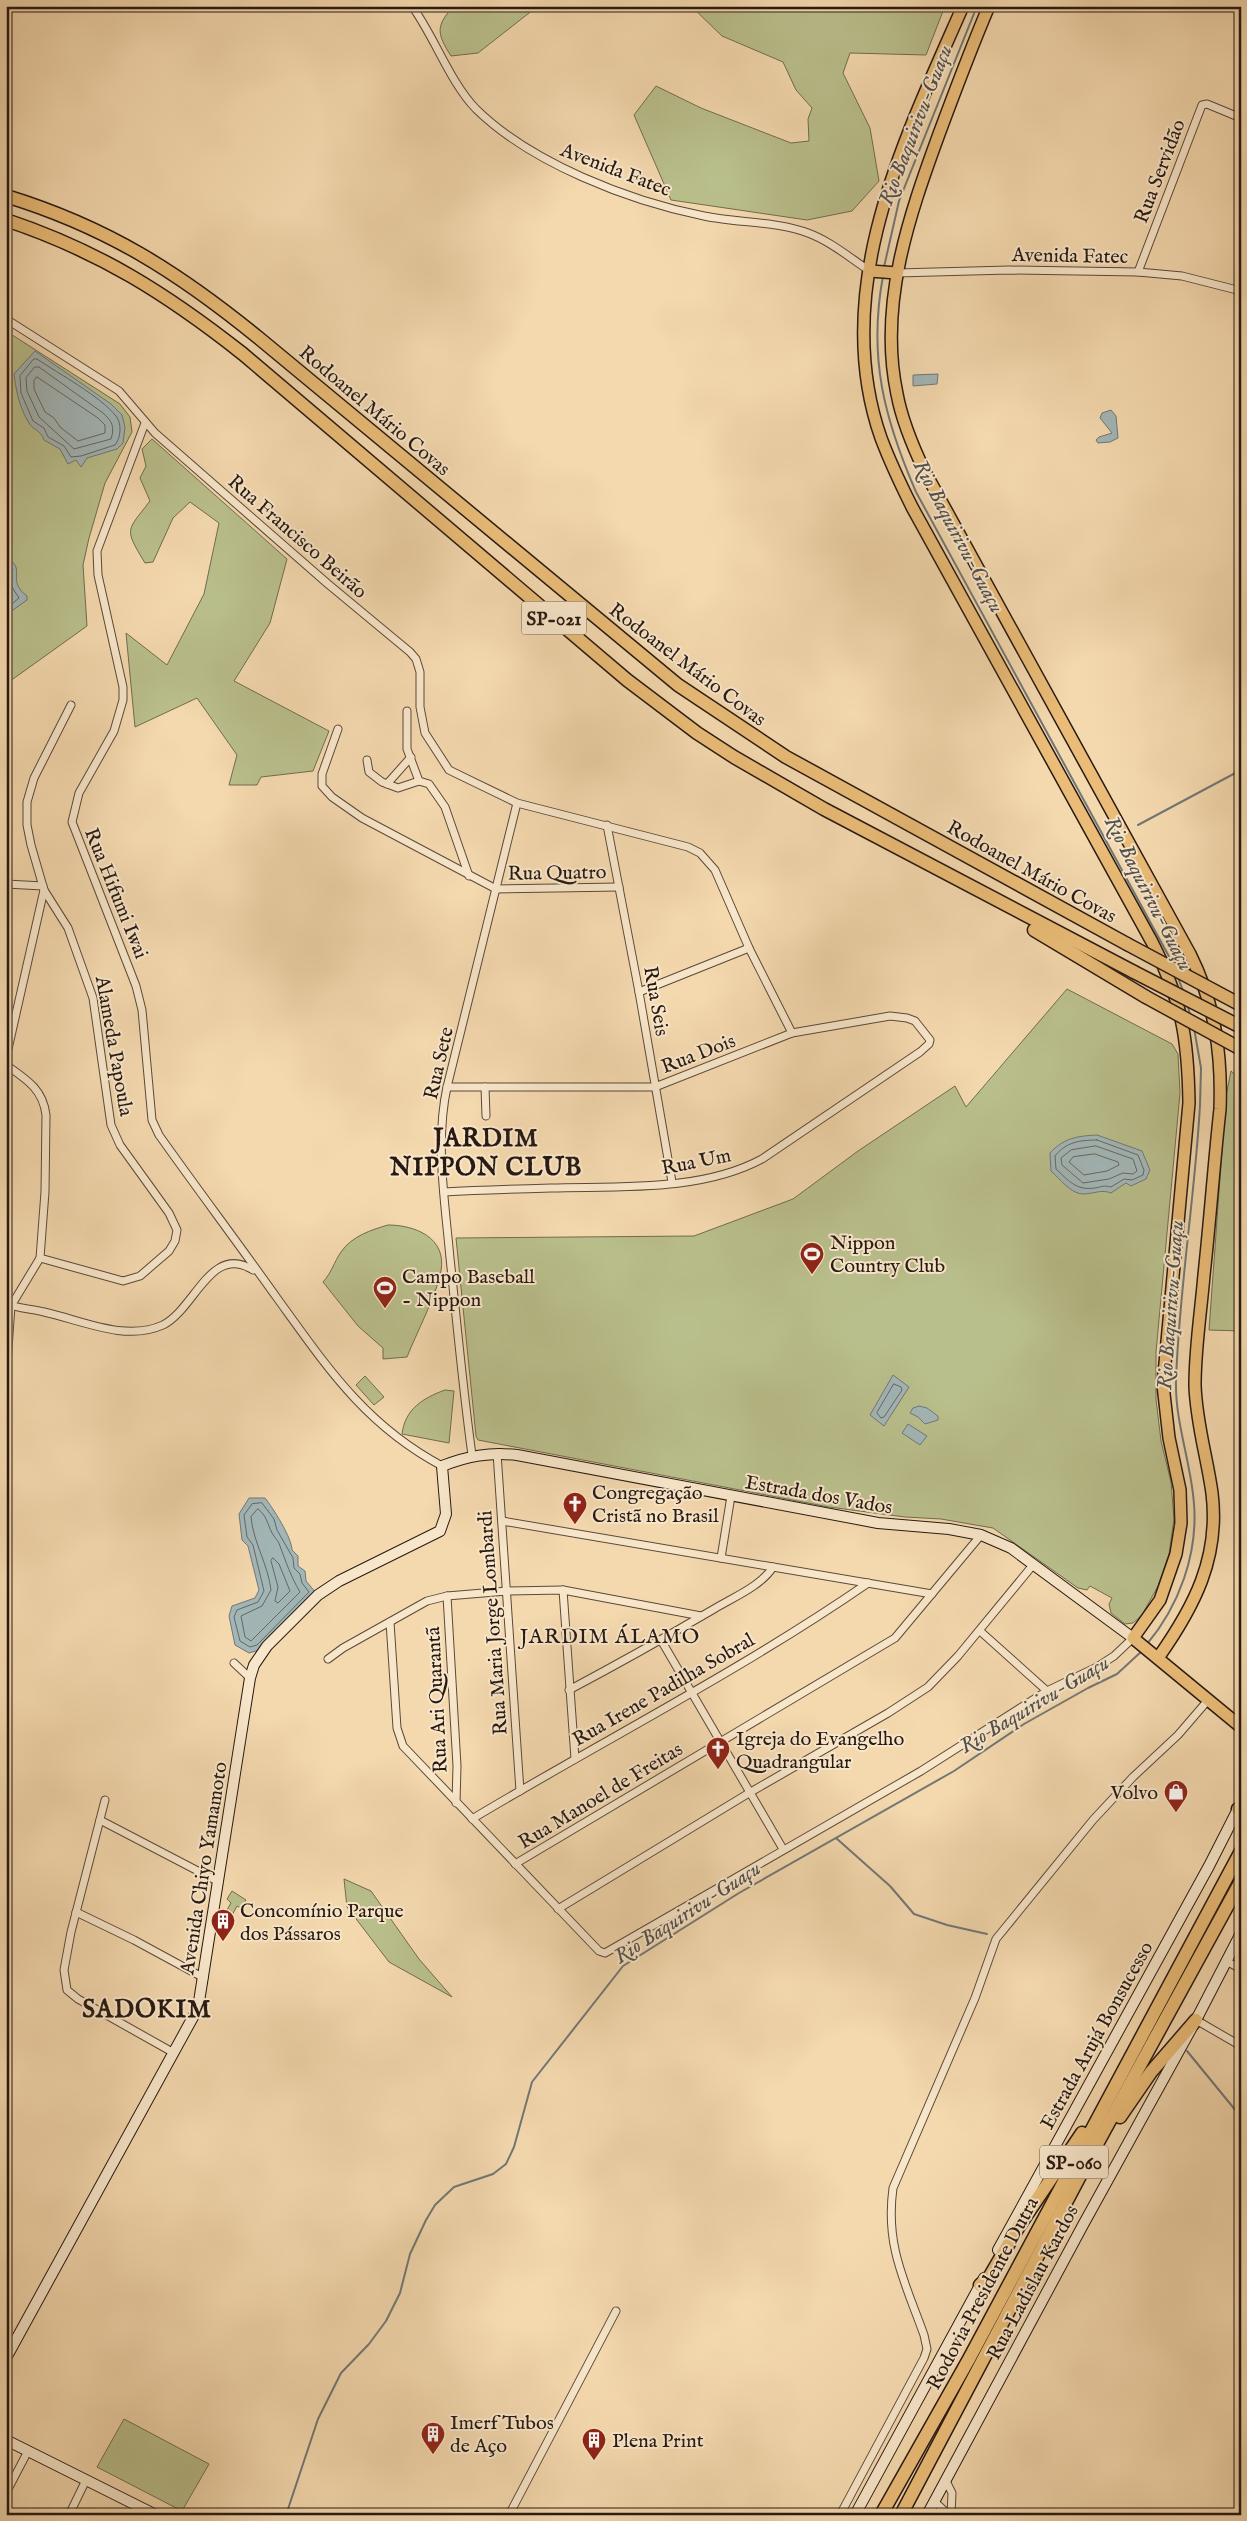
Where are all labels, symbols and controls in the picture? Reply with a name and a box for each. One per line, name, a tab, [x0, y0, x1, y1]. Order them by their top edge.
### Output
water label: Rio Baquirivu-Guaçu	[873, 41, 959, 210]
street label: Rua Servidão	[1129, 116, 1192, 227]
street label: Avenida Fatec	[556, 138, 674, 203]
street label: Avenida Fatec	[1011, 243, 1128, 270]
street label: Rodoanel Mário Covas	[293, 340, 455, 482]
water label: Rio Baquirivu-Guaçu	[906, 455, 1009, 618]
street label: Rua Francisco Beirão	[222, 470, 372, 605]
street label: Rodoanel Mário Covas	[604, 598, 771, 732]
road number: SP-021	[522, 602, 586, 634]
water label: Rio Baquirivu-Guaçu	[1097, 812, 1198, 976]
street label: Rodoanel Mário Covas	[942, 815, 1121, 929]
street label: Rua Hifumi Iwai	[78, 824, 153, 963]
street label: Rua Quatro	[507, 860, 607, 887]
street label: Rua Seis	[637, 964, 674, 1038]
street label: Alameda Papoula	[89, 973, 138, 1119]
street label: Rua Sete	[419, 1024, 460, 1102]
street label: Rua Dois	[658, 1029, 739, 1080]
district label: JARDIM NIPPON CLUB	[389, 1123, 582, 1184]
street label: Rua Um	[659, 1143, 733, 1181]
water label: Rio Baquirivu-Guaçu	[1152, 1219, 1191, 1391]
place label: Nippon Country Club	[830, 1231, 945, 1279]
sports icon: Nippon Country Club	[799, 1241, 825, 1275]
place label: Campo Baseball - Nippon	[402, 1265, 535, 1313]
sports icon: Campo Baseball - Nippon	[372, 1275, 398, 1309]
street label: Estrada dos Vados	[743, 1470, 894, 1521]
place label: Congregação Cristã no Brasil	[592, 1481, 719, 1529]
church icon: Congregação Cristã no Brasil	[562, 1491, 588, 1525]
street label: Rua Maria Jorge Lombardi	[473, 1510, 514, 1736]
district label: JARDIM ÁLAMO	[518, 1623, 700, 1651]
street label: Rua Ari Quarantã	[421, 1626, 454, 1774]
street label: Rua Irene Padilha Sobral	[568, 1628, 760, 1753]
water label: Rio Baquirivu-Guaçu	[955, 1650, 1115, 1761]
place label: Igreja do Evangelho Quadrangular	[736, 1727, 904, 1775]
church icon: Igreja do Evangelho Quadrangular	[705, 1736, 731, 1770]
street label: Rua Manoel de Freitas	[514, 1737, 688, 1855]
street label: Avenida Chiyo Yamamoto	[175, 1760, 234, 1977]
shop icon: Volvo	[1163, 1779, 1189, 1813]
place label: Volvo	[1110, 1781, 1158, 1806]
water label: Rio Baquirivu-Guaçu	[609, 1856, 766, 1971]
place label: Concomínio Parque dos Pássaros	[240, 1899, 404, 1947]
building icon: Concomínio Parque dos Pássaros	[210, 1908, 236, 1942]
street label: Estrada Arujá Bonsucesso	[1035, 1937, 1159, 2134]
district label: SADOKIM	[82, 1994, 212, 2026]
road number: SP-060	[1040, 2146, 1108, 2178]
street label: Rodovia Presidente Dutra	[922, 2193, 1045, 2394]
street label: Rua Ladislau Kardos	[982, 2201, 1085, 2365]
place label: Imerf Tubos de Aço	[450, 2411, 554, 2459]
building icon: Imerf Tubos de Aço	[420, 2421, 446, 2455]
building icon: Plena Print	[581, 2427, 607, 2461]
place label: Plena Print	[612, 2429, 704, 2454]

